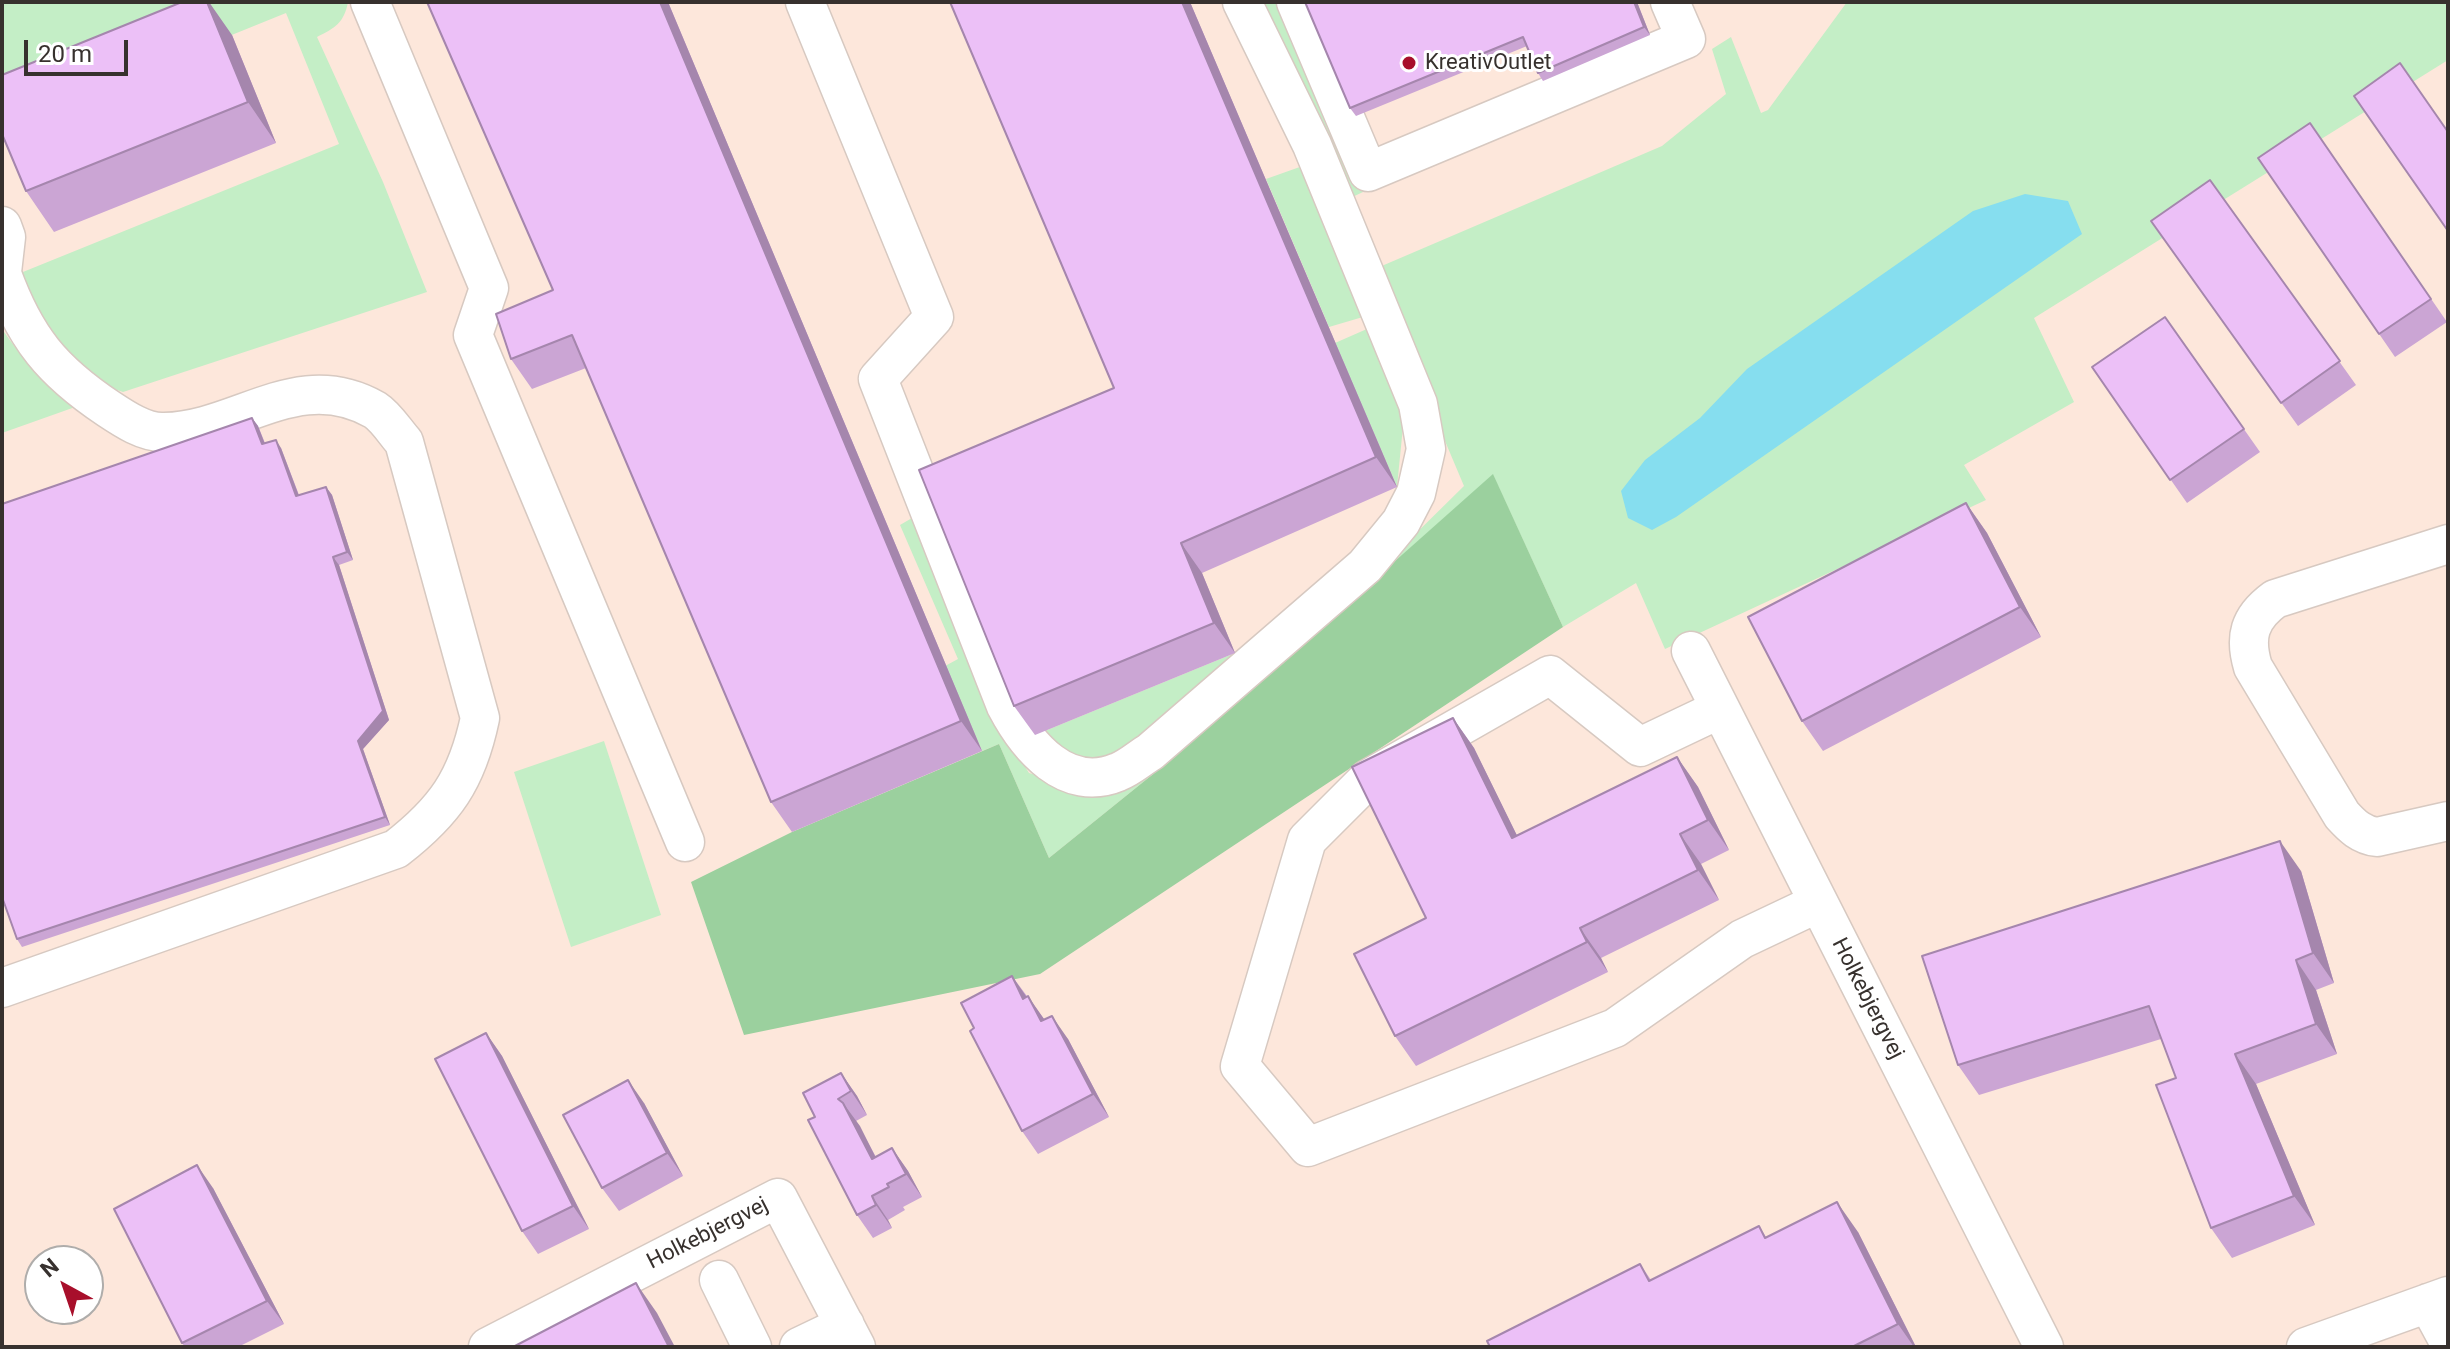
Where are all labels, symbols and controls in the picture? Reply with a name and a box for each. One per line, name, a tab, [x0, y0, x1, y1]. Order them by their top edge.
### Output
scale bar	[28, 24, 132, 74]
text: 20 m	[38, 40, 92, 68]
place label: KreativOutlet	[1425, 50, 1552, 76]
marker: KreativOutlet	[1400, 54, 1418, 72]
street label: Holkebjergvej	[1825, 934, 1909, 1064]
street label: Holkebjergvej	[643, 1192, 773, 1276]
north arrow	[24, 1245, 104, 1325]
text: N	[36, 1253, 64, 1282]

